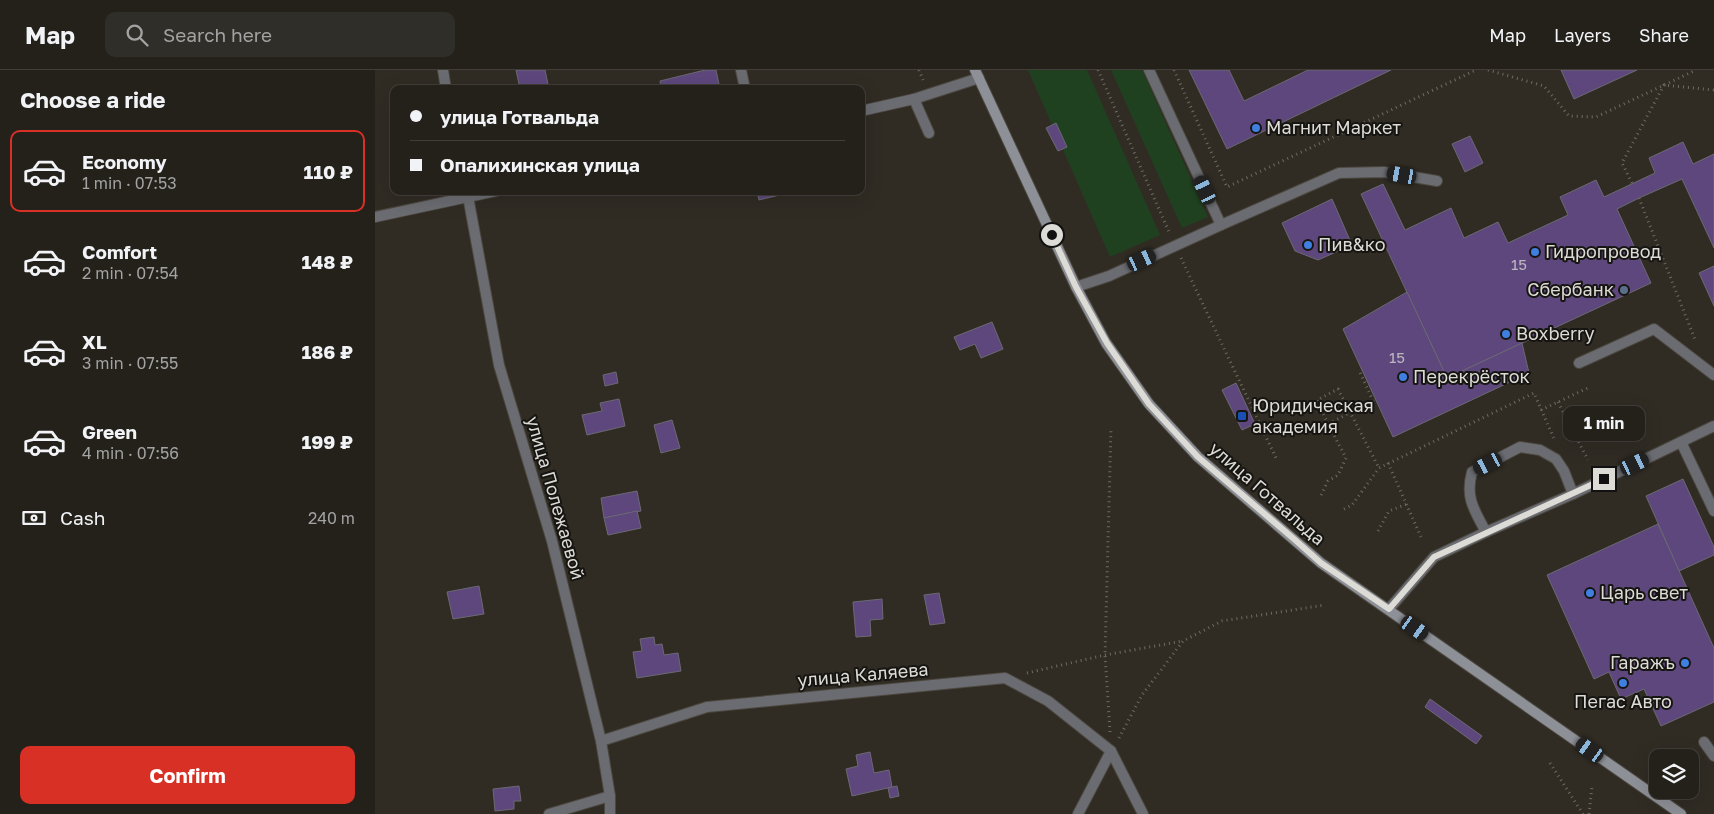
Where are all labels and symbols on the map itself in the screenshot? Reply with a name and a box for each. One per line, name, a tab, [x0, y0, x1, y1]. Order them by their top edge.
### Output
place label: Магнит Маркет	[1266, 116, 1401, 138]
marker: Магнит Маркет	[1250, 122, 1262, 134]
car	[1385, 165, 1418, 185]
car	[1191, 173, 1218, 207]
route start	[1041, 224, 1063, 246]
place label: Пив&ко	[1318, 233, 1386, 255]
marker: Пив&ко	[1302, 239, 1314, 251]
place label: Гидропровод	[1545, 240, 1661, 262]
marker: Гидропровод	[1529, 246, 1541, 258]
car	[1125, 247, 1158, 273]
house number: 15	[1511, 255, 1527, 273]
place label: Сбербанк	[1527, 278, 1614, 300]
marker: Сбербанк	[1618, 284, 1630, 296]
place label: Boxberry	[1516, 322, 1595, 344]
marker: Boxberry	[1500, 328, 1512, 340]
house number: 15	[1389, 348, 1405, 366]
place label: Перекрёсток	[1413, 365, 1530, 387]
marker: Перекрёсток	[1397, 371, 1409, 383]
place label: Юридическая академия	[1252, 394, 1374, 437]
callout: 1 min	[1563, 406, 1645, 442]
marker: Юридическая академия	[1236, 410, 1248, 422]
street label: улица Полежаевой	[522, 414, 590, 582]
street label: улица Готвальда	[1205, 437, 1330, 550]
car	[1471, 451, 1504, 477]
car	[1618, 451, 1651, 477]
route end	[1593, 468, 1615, 490]
place label: Царь свет	[1600, 581, 1688, 603]
marker: Царь свет	[1584, 587, 1596, 599]
car	[1398, 613, 1431, 643]
place label: Гаражъ	[1610, 651, 1675, 673]
street label: улица Каляева	[797, 657, 929, 691]
marker: Гаражъ	[1679, 657, 1691, 669]
marker: Пегас Авто	[1617, 677, 1629, 689]
place label: Пегас Авто	[1574, 690, 1672, 712]
car	[1573, 735, 1606, 765]

